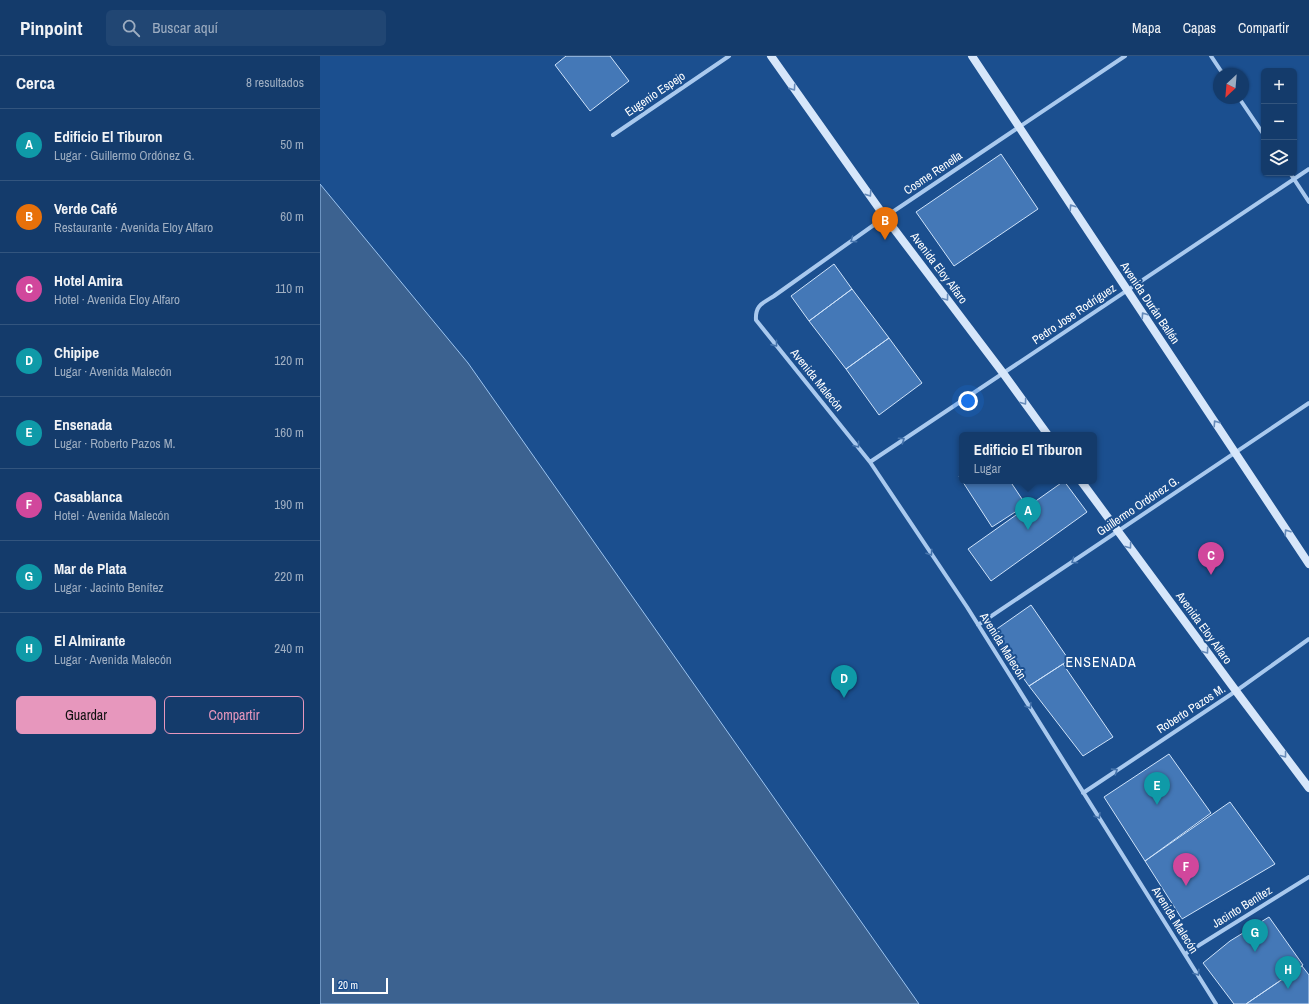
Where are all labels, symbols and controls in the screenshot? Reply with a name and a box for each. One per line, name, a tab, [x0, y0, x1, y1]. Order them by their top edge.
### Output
search box	[106, 10, 386, 46]
text: Pinpoint	[20, 15, 82, 41]
icon: search	[120, 17, 142, 39]
text: Buscar aquí	[152, 17, 218, 38]
text: Mapa	[1132, 19, 1161, 37]
text: Capas	[1183, 19, 1216, 37]
text: Compartir	[1238, 19, 1289, 37]
street label: Eugenio Espejo	[622, 68, 688, 120]
north arrow	[1213, 68, 1249, 104]
map controls	[1261, 68, 1297, 176]
button: +	[1261, 68, 1297, 104]
text: Cerca	[16, 71, 55, 94]
text: 8 resultados	[246, 74, 304, 91]
one-way arrow	[788, 84, 796, 91]
button: −	[1261, 104, 1297, 140]
text: Edificio El Tiburon	[54, 126, 162, 147]
text: A	[25, 136, 33, 153]
text: 50 m	[280, 136, 304, 153]
button: layers	[1261, 140, 1297, 176]
text: Lugar · Guillermo Ordónez G.	[54, 147, 194, 164]
street label: Cosme Renella	[901, 147, 966, 198]
one-way arrow	[864, 190, 871, 197]
text: Verde Café	[54, 198, 117, 219]
one-way arrow	[1069, 204, 1077, 211]
pin: B	[872, 207, 898, 240]
text: B	[25, 208, 33, 225]
text: 60 m	[280, 208, 304, 225]
text: Restaurante · Avenida Eloy Alfaro	[54, 219, 213, 236]
street label: Avenida Eloy Alfaro	[906, 228, 971, 307]
one-way arrow	[851, 235, 858, 242]
street label: Avenida Durán Ballén	[1116, 258, 1183, 347]
text: Hotel Amira	[54, 270, 123, 291]
text: C	[25, 280, 33, 297]
text: 110 m	[275, 280, 304, 297]
street label: Pedro Jose Rodríguez	[1029, 280, 1119, 348]
text: Hotel · Avenida Eloy Alfaro	[54, 291, 180, 308]
one-way arrow	[942, 294, 949, 301]
one-way arrow	[1141, 312, 1149, 319]
one-way arrow	[771, 339, 778, 346]
text: Chipipe	[54, 342, 99, 363]
street label: Avenida Malecón	[786, 345, 847, 415]
text: D	[25, 352, 33, 369]
text: 120 m	[274, 352, 304, 369]
text: Lugar · Avenida Malecón	[54, 363, 172, 380]
your location	[958, 391, 978, 411]
one-way arrow	[1019, 398, 1027, 405]
text: Ensenada	[54, 414, 112, 435]
one-way arrow	[1213, 421, 1220, 428]
text: E	[25, 424, 33, 441]
text: 160 m	[274, 424, 304, 441]
popup	[959, 432, 1097, 484]
text: Lugar · Roberto Pazos M.	[54, 435, 175, 452]
one-way arrow	[898, 438, 905, 445]
text: Edificio El Tiburon	[974, 439, 1082, 460]
one-way arrow	[852, 441, 859, 448]
text: Lugar	[974, 460, 1001, 477]
street label: Guillermo Ordónez G.	[1094, 472, 1182, 540]
text: Casablanca	[54, 486, 122, 507]
text: F	[26, 496, 32, 513]
text: 190 m	[274, 496, 304, 513]
pin: A	[1015, 497, 1041, 530]
text: Hotel · Avenida Malecón	[54, 507, 169, 524]
one-way arrow	[1285, 529, 1292, 536]
one-way arrow	[1124, 542, 1131, 549]
pin: C	[1198, 542, 1224, 575]
one-way arrow	[925, 548, 932, 555]
one-way arrow	[1071, 556, 1078, 564]
text: Mar de Plata	[54, 558, 126, 579]
text: G	[25, 568, 33, 585]
text: 220 m	[274, 568, 304, 585]
text: Lugar · Jacinto Benítez	[54, 579, 164, 596]
street label: Avenida Eloy Alfaro	[1172, 588, 1236, 667]
street label: Avenida Malecón	[976, 609, 1030, 682]
text: El Almirante	[54, 630, 125, 651]
text: H	[25, 640, 33, 657]
text: 240 m	[274, 640, 304, 657]
one-way arrow	[1201, 647, 1208, 654]
text: Lugar · Avenida Malecón	[54, 651, 172, 668]
district label: ENSENADA	[1065, 653, 1137, 671]
pin: D	[831, 665, 857, 698]
street label: Roberto Pazos M.	[1154, 681, 1228, 737]
button: Guardar	[16, 696, 156, 734]
button: Compartir	[164, 696, 304, 734]
one-way arrow	[1024, 702, 1031, 709]
one-way arrow	[1279, 751, 1286, 758]
one-way arrow	[1111, 769, 1118, 776]
pin: E	[1144, 772, 1170, 805]
one-way arrow	[1093, 812, 1101, 819]
pin: F	[1173, 853, 1199, 886]
street label: Jacinto Benítez	[1209, 882, 1275, 932]
street label: Avenida Malecón	[1148, 883, 1202, 956]
pin: G	[1242, 919, 1268, 952]
pin: H	[1275, 956, 1301, 989]
one-way arrow	[1192, 969, 1200, 976]
scale bar	[332, 976, 388, 995]
text: 20 m	[338, 978, 358, 992]

